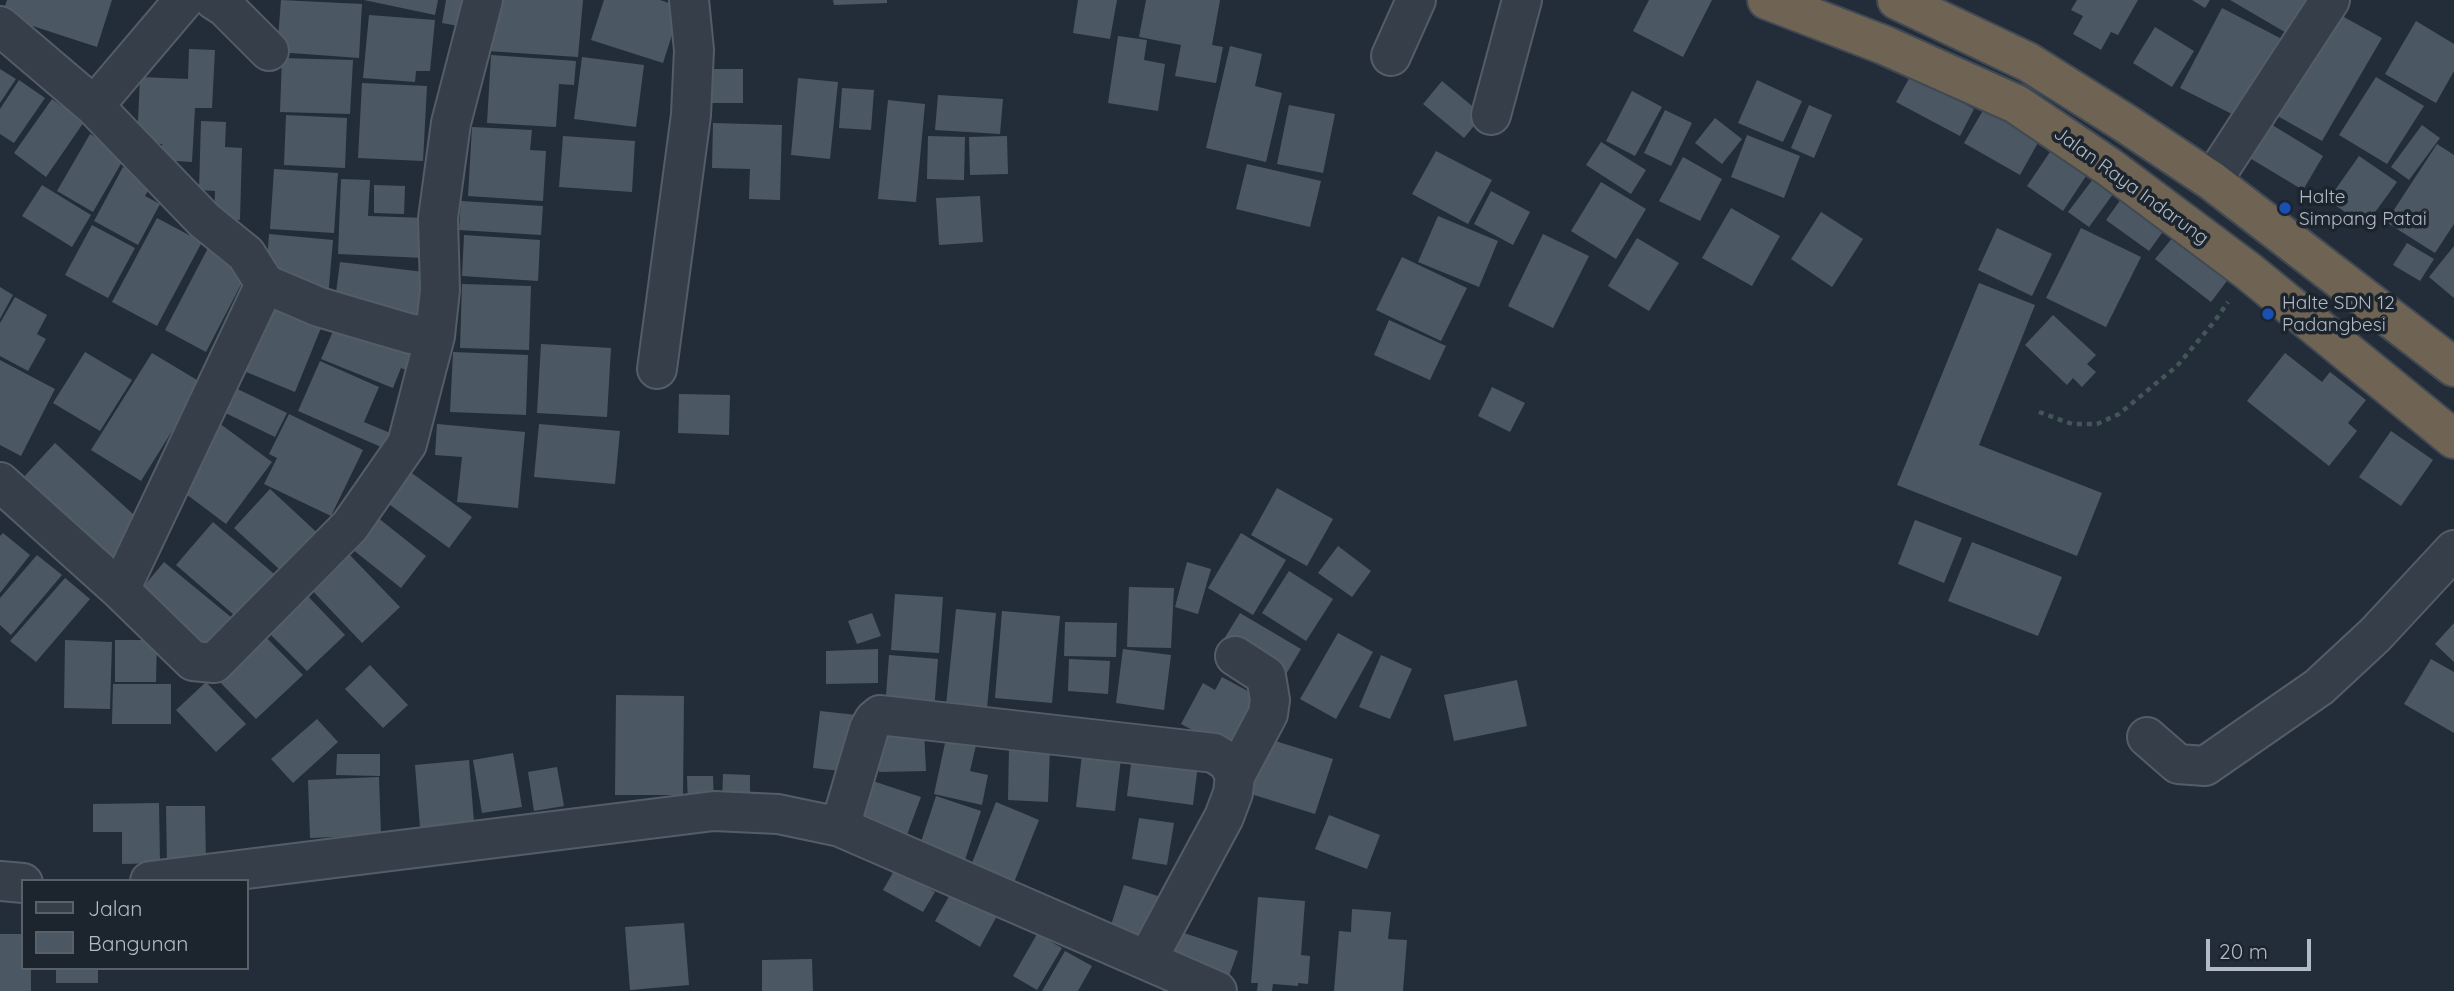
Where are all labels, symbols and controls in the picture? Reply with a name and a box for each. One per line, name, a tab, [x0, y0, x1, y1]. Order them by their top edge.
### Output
street label: Jalan Raya Indarung	[2049, 122, 2213, 250]
place label: Halte Simpang Patai	[2299, 186, 2427, 230]
marker: Halte Simpang Patai	[2277, 200, 2293, 216]
place label: Halte SDN 12 Padangbesi	[2282, 292, 2395, 336]
marker: Halte SDN 12 Padangbesi	[2260, 306, 2276, 322]
legend	[21, 879, 248, 970]
text: Jalan	[88, 895, 142, 921]
scale bar	[2209, 925, 2314, 969]
text: Bangunan	[88, 930, 188, 956]
text: 20 m	[2219, 938, 2268, 964]

